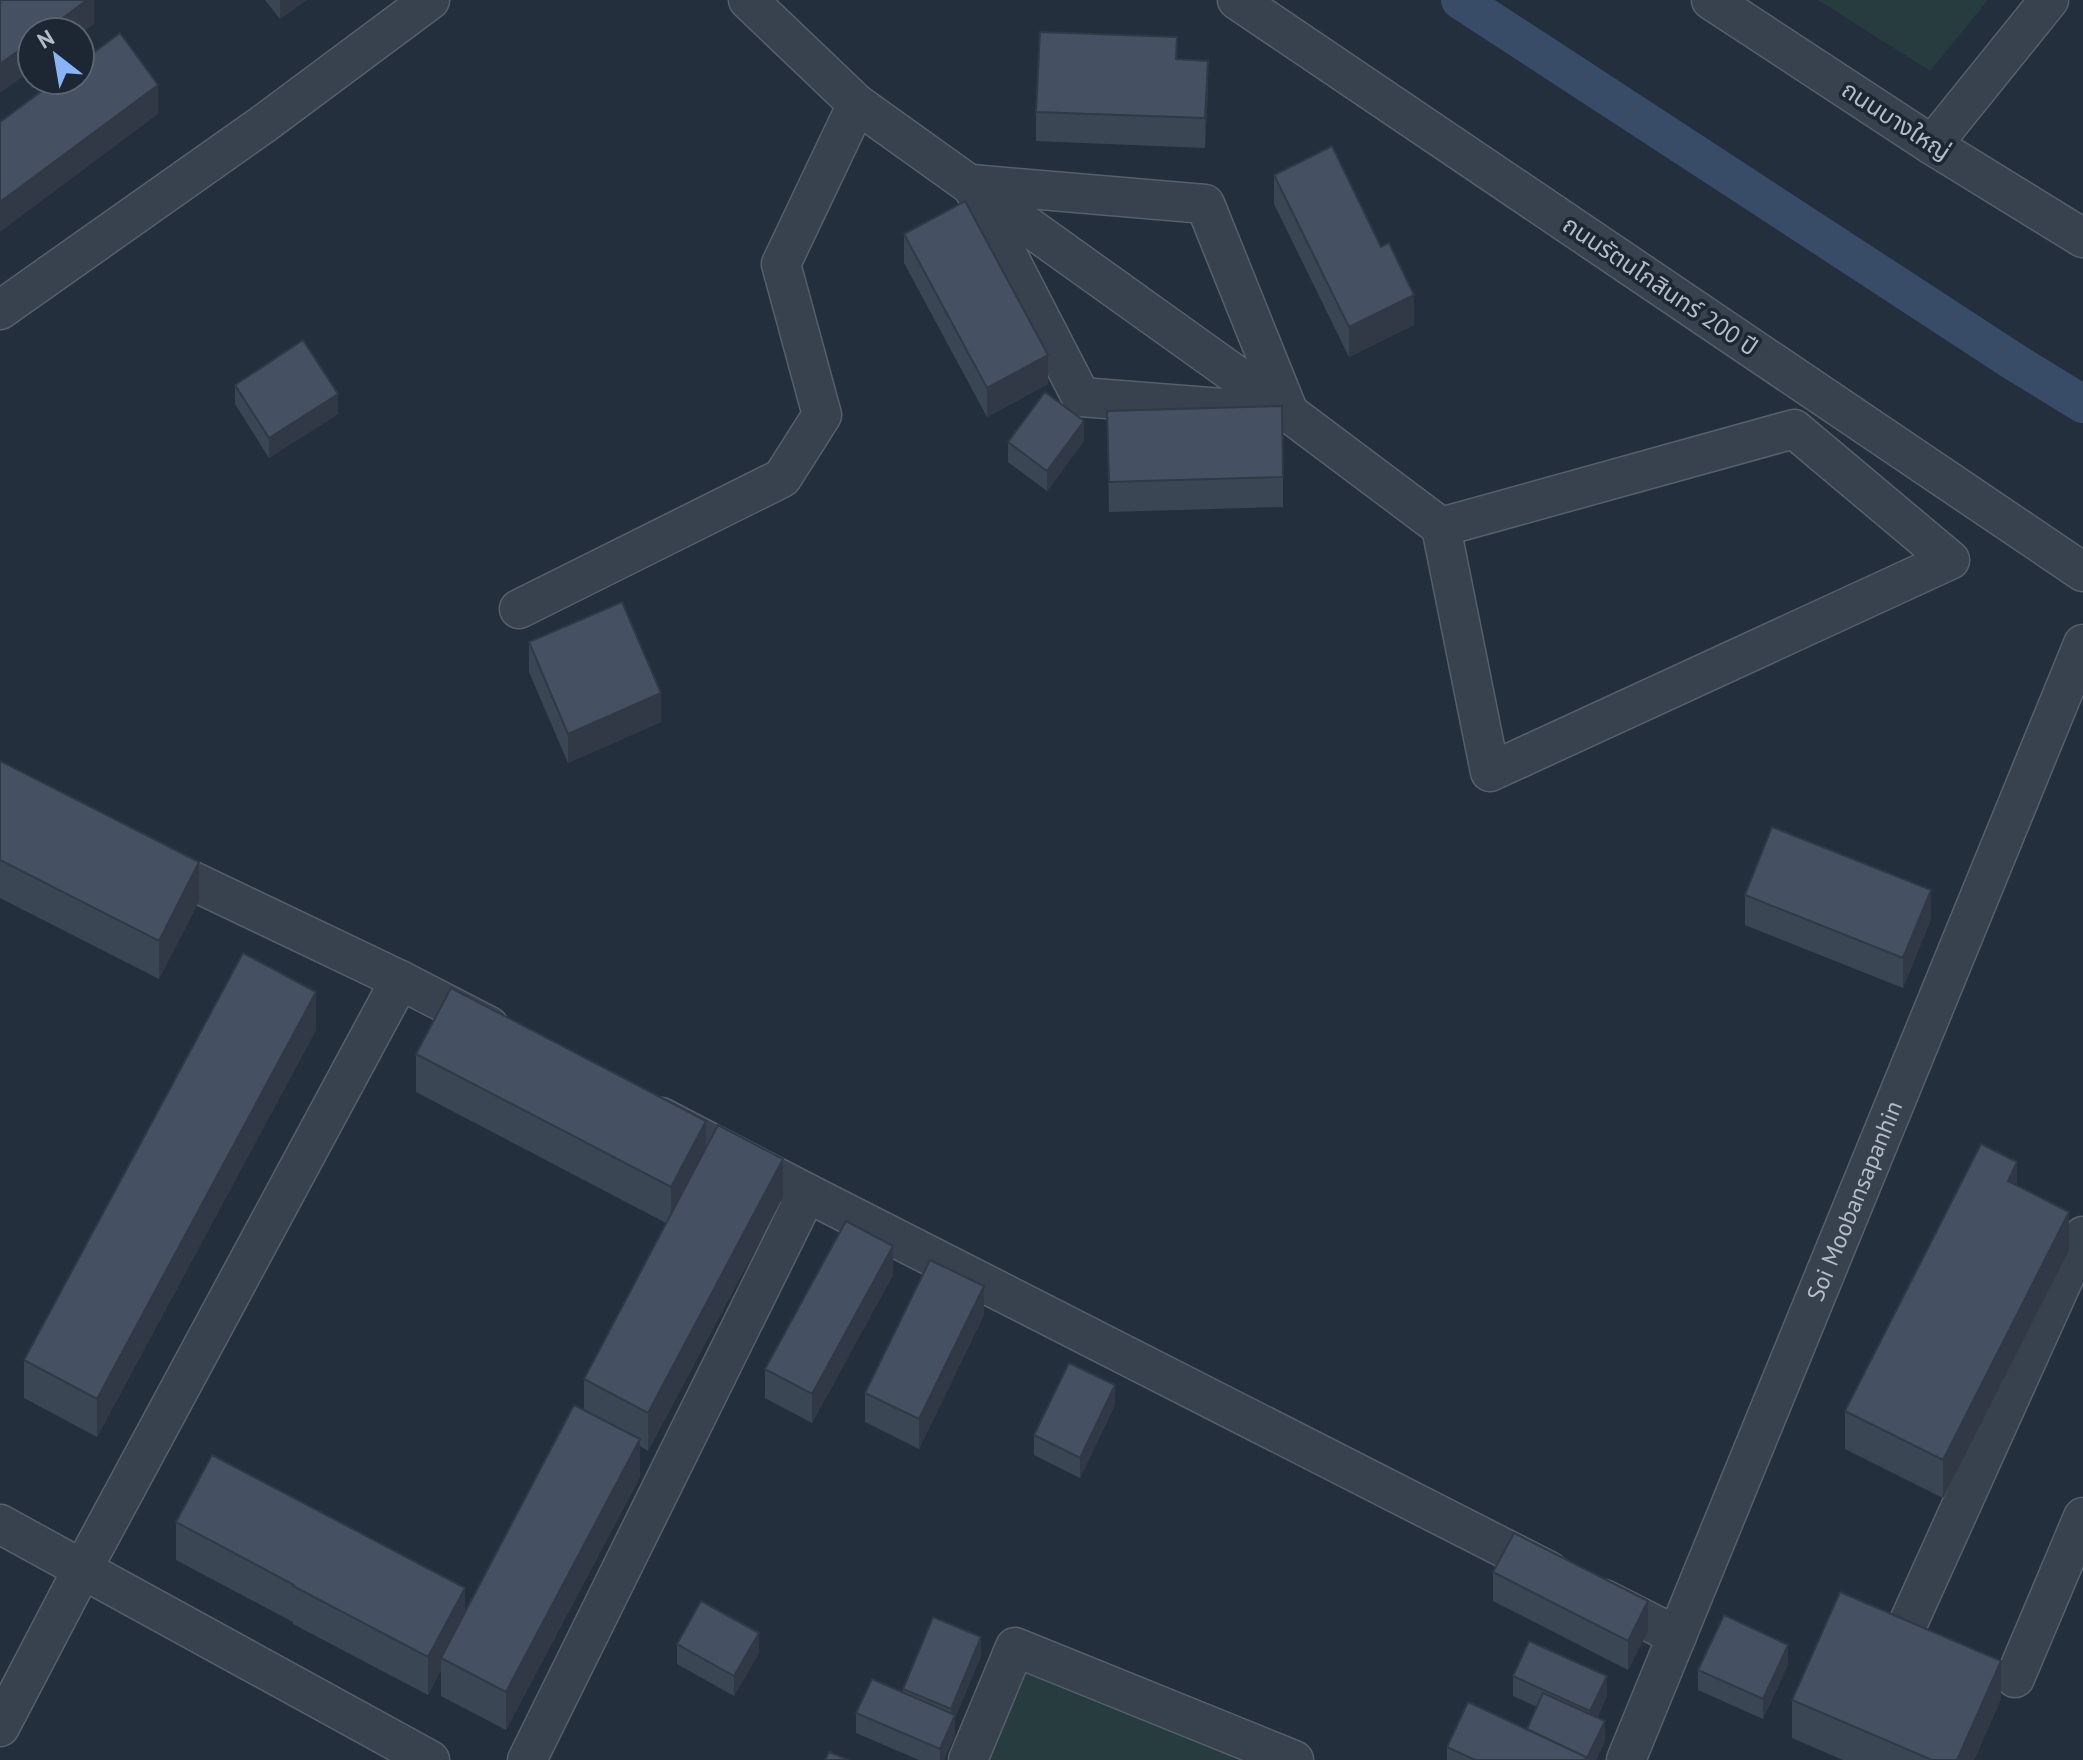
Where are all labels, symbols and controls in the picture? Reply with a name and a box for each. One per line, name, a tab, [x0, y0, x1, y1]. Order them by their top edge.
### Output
north arrow	[16, 16, 96, 96]
text: N	[32, 23, 59, 55]
street label: ถนนบางใหญ่	[1836, 74, 1957, 167]
street label: ถนนรัตนโกสินทร์ 200 ปี	[1557, 209, 1764, 362]
street label: Soi Moobansapanhin	[1800, 1096, 1909, 1306]

